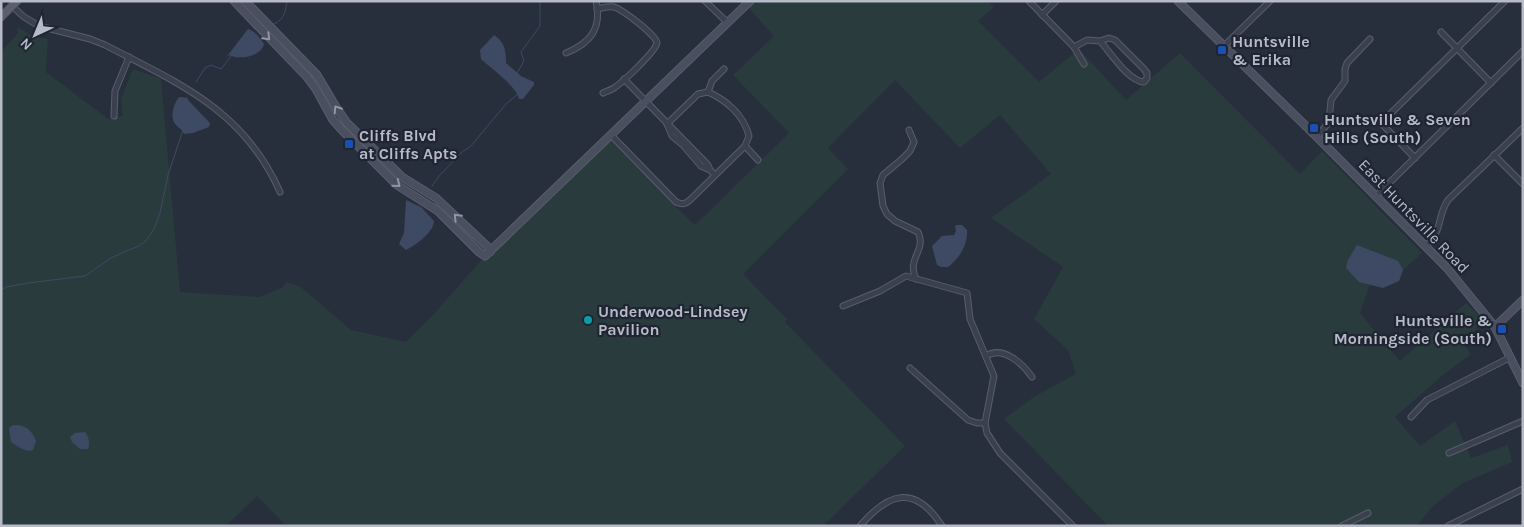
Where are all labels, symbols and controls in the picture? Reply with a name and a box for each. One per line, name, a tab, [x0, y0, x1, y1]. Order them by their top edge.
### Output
north arrow	[10, 10, 60, 60]
one-way arrow	[261, 31, 270, 40]
place label: Huntsville & Erika	[1232, 32, 1310, 69]
text: N	[17, 34, 36, 54]
marker: Huntsville & Erika	[1216, 44, 1228, 56]
one-way arrow	[334, 105, 344, 114]
place label: Huntsville & Seven Hills (South)	[1324, 110, 1471, 147]
marker: Huntsville & Seven Hills (South)	[1308, 122, 1320, 134]
place label: Cliffs Blvd at Cliffs Apts	[359, 126, 458, 163]
marker: Cliffs Blvd at Cliffs Apts	[343, 138, 355, 150]
street label: East Huntsville Road	[1355, 155, 1473, 277]
one-way arrow	[391, 178, 400, 186]
one-way arrow	[454, 214, 463, 223]
place label: Underwood-Lindsey Pavilion	[598, 302, 748, 339]
place label: Huntsville & Morningside (South)	[1334, 311, 1492, 348]
marker: Underwood-Lindsey Pavilion	[582, 314, 594, 326]
marker: Huntsville & Morningside (South)	[1496, 323, 1508, 335]

